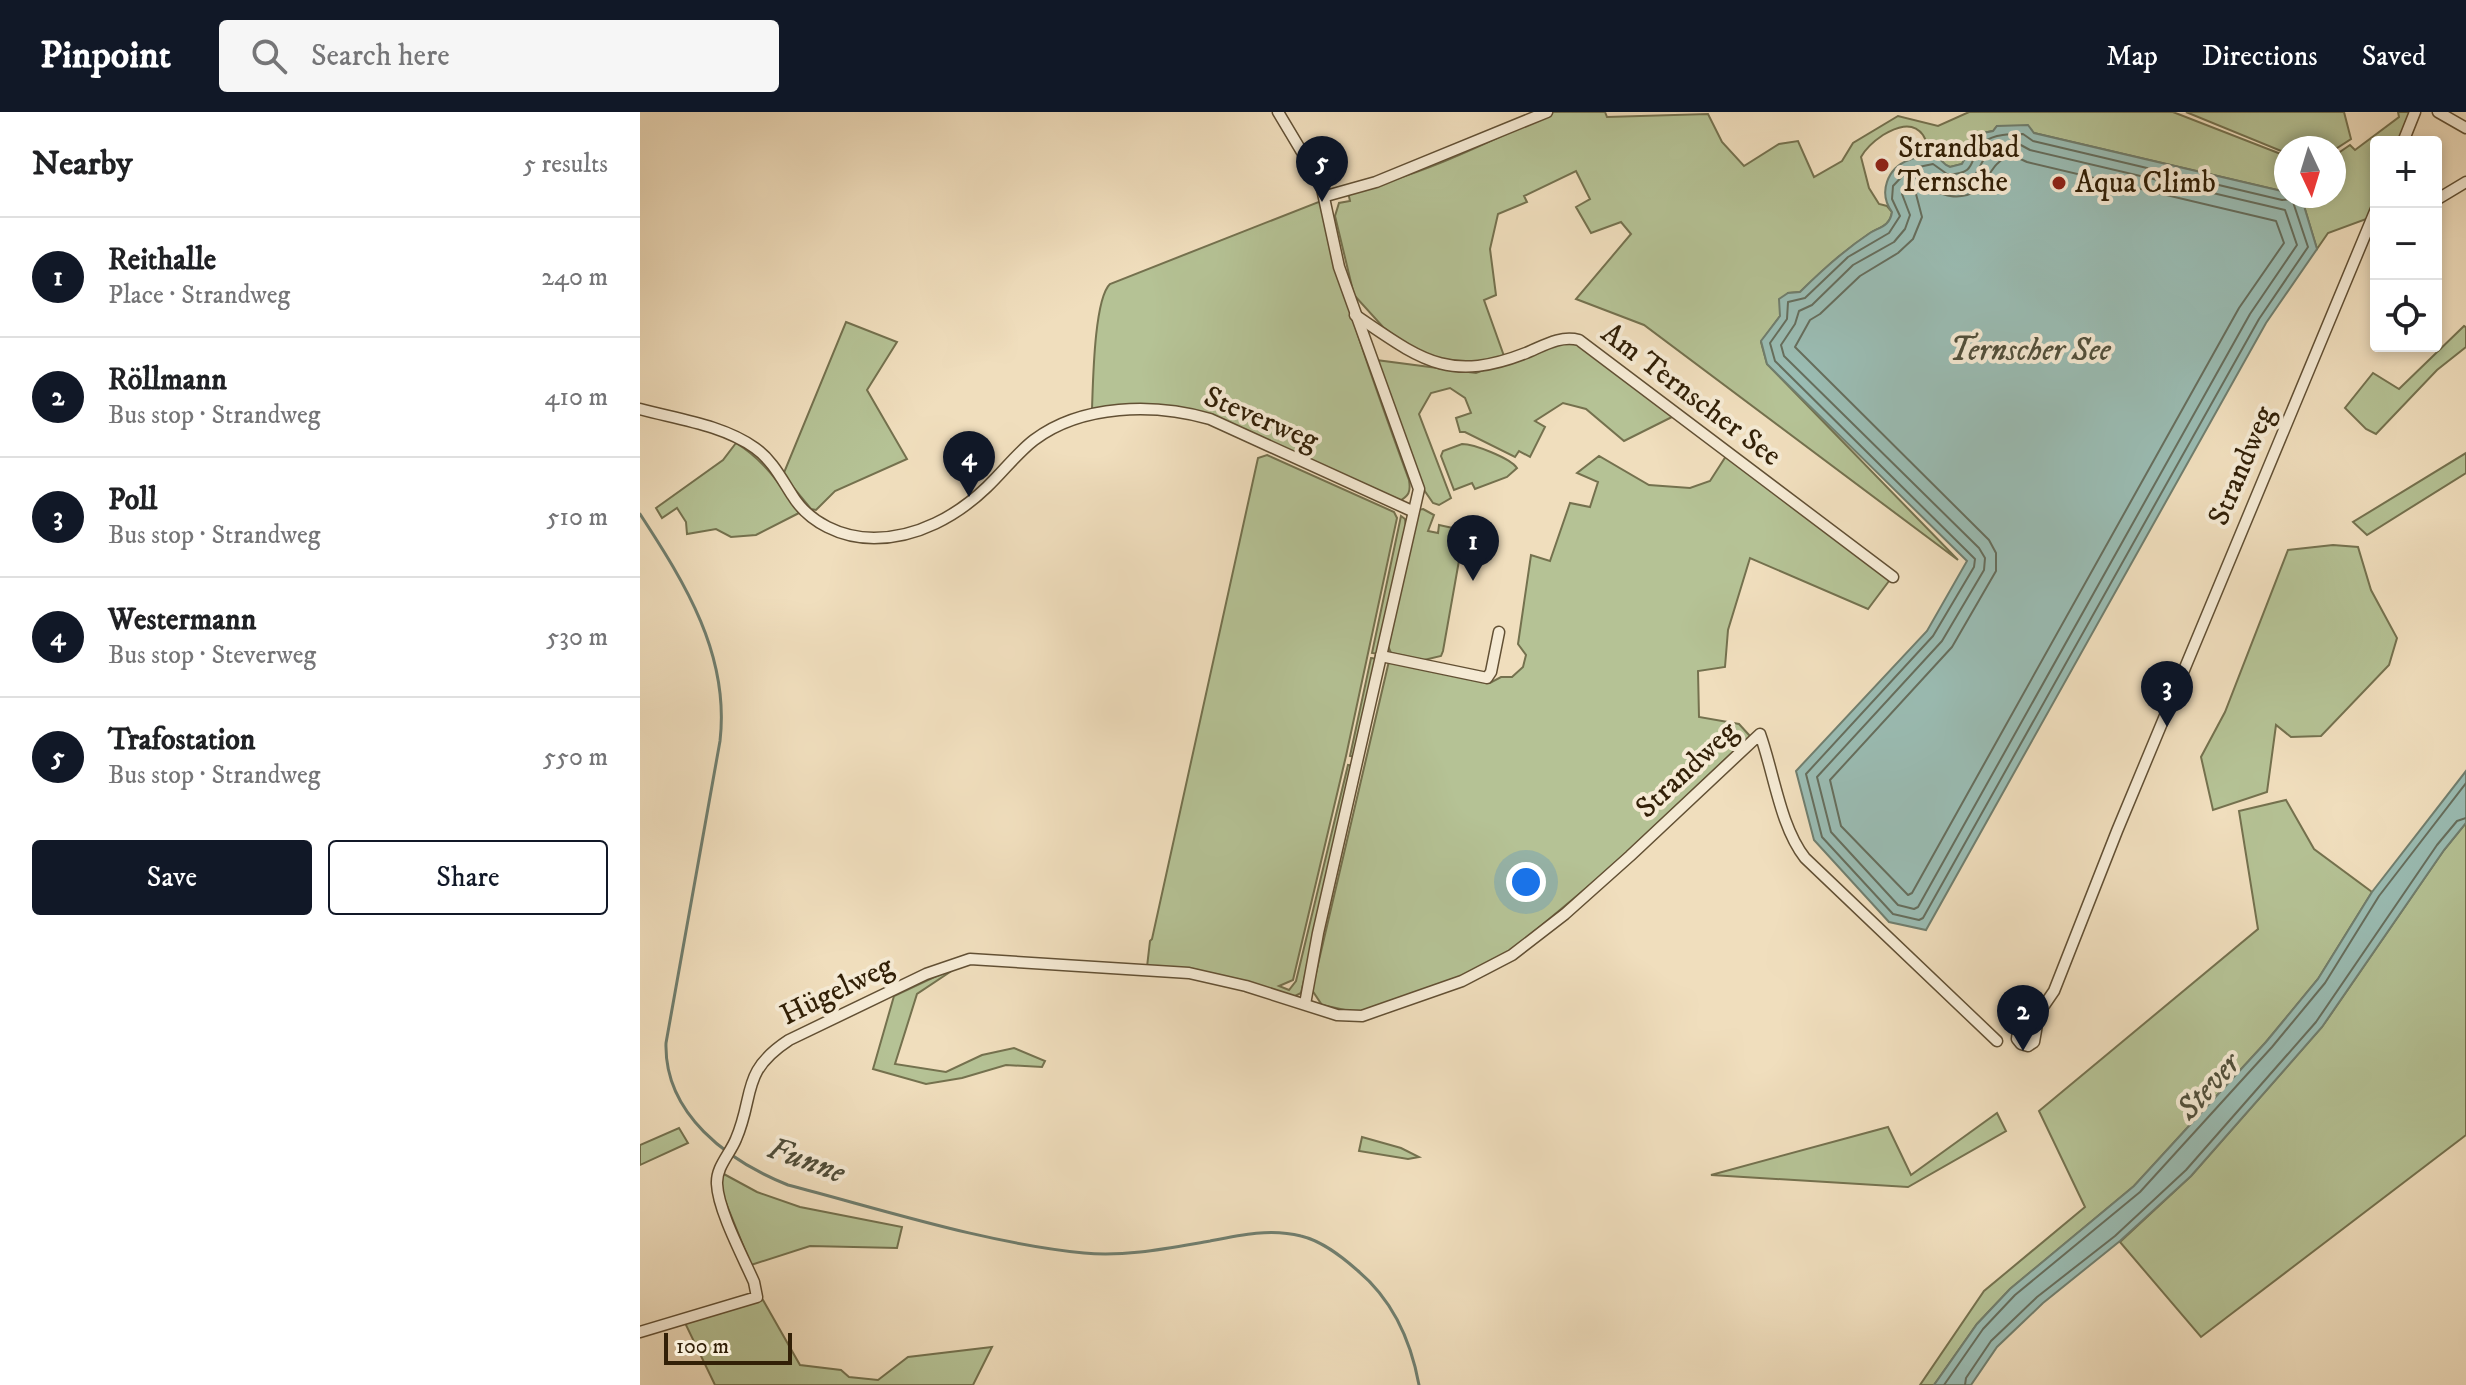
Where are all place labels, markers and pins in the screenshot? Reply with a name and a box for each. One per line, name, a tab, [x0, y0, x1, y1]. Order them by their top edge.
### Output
place label: Strandbad Ternsche	[1898, 130, 2020, 201]
pin: 5	[1296, 136, 1348, 202]
marker: Strandbad Ternsche	[1873, 156, 1891, 174]
place label: Aqua Climb	[2075, 165, 2216, 202]
marker: Aqua Climb	[2050, 174, 2068, 192]
pin: 4	[943, 431, 995, 497]
pin: 1	[1447, 515, 1499, 581]
pin: 3	[2141, 661, 2193, 727]
pin: 2	[1997, 985, 2049, 1051]

